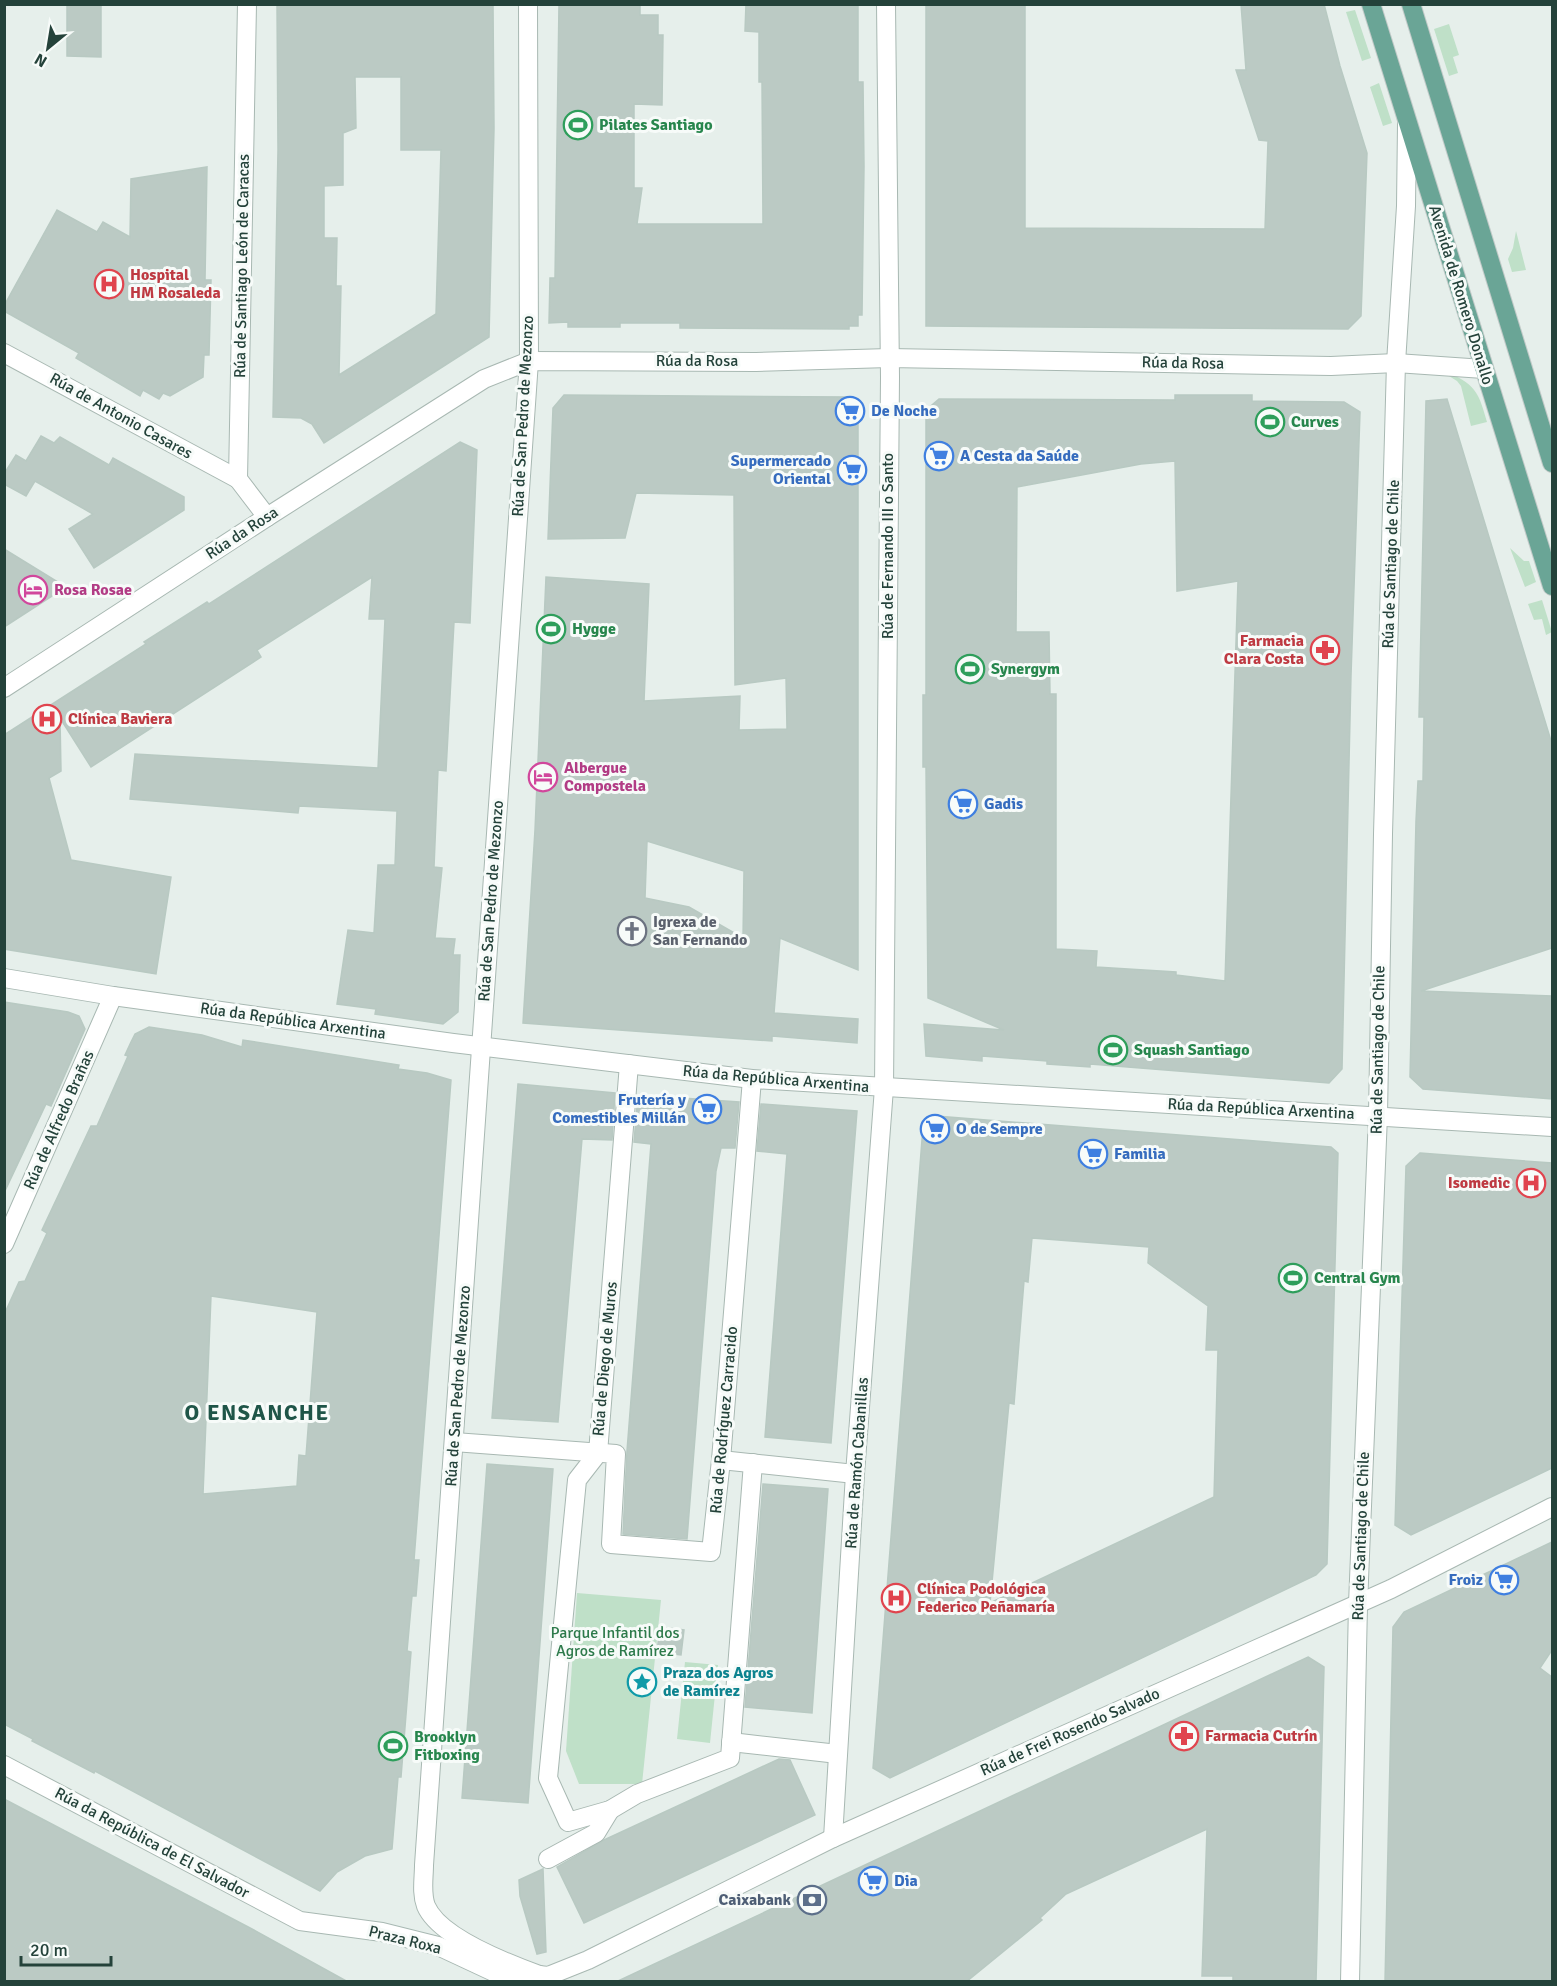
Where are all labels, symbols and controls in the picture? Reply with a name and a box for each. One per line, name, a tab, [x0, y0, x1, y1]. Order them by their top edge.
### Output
north arrow	[18, 18, 78, 78]
text: N	[31, 49, 51, 72]
sports icon: Pilates Santiago	[562, 109, 594, 141]
place label: Pilates Santiago	[599, 115, 712, 135]
street label: Rúa de Santiago León de Caracas	[230, 154, 254, 378]
street label: Avenida de Romero Donallo	[1424, 203, 1498, 387]
place label: Hospital HM Rosaleda	[130, 265, 221, 303]
hospital icon: Hospital HM Rosaleda	[93, 268, 125, 300]
street label: Rúa de San Pedro de Mezonzo	[508, 315, 538, 517]
street label: Rúa da Rosa	[656, 351, 738, 371]
street label: Rúa da Rosa	[1142, 352, 1224, 374]
street label: Rúa de Antonio Casares	[46, 368, 196, 464]
supermarket icon: De Noche	[834, 395, 866, 427]
place label: De Noche	[871, 401, 937, 421]
sports icon: Curves	[1254, 406, 1286, 438]
place label: Curves	[1291, 412, 1339, 432]
supermarket icon: A Cesta da Saúde	[923, 440, 955, 472]
place label: A Cesta da Saúde	[960, 446, 1079, 466]
place label: Supermercado Oriental	[731, 451, 831, 489]
street label: Rúa de Fernando III o Santo	[878, 453, 898, 639]
supermarket icon: Supermercado Oriental	[836, 454, 868, 486]
street label: Rúa de Santiago de Chile	[1378, 479, 1404, 649]
street label: Rúa da Rosa	[202, 502, 282, 564]
hotel icon: Rosa Rosae	[17, 574, 49, 606]
place label: Rosa Rosae	[54, 580, 132, 600]
sports icon: Hygge	[535, 613, 567, 645]
place label: Hygge	[572, 619, 616, 639]
place label: Farmacia Clara Costa	[1224, 631, 1304, 669]
pharmacy icon: Farmacia Clara Costa	[1309, 634, 1341, 666]
sports icon: Synergym	[954, 653, 986, 685]
place label: Synergym	[991, 659, 1060, 679]
hospital icon: Clínica Baviera	[31, 703, 63, 735]
place label: Clínica Baviera	[68, 709, 172, 729]
place label: Albergue Compostela	[564, 758, 646, 796]
hotel icon: Albergue Compostela	[527, 761, 559, 793]
supermarket icon: Gadis	[947, 788, 979, 820]
place label: Gadis	[984, 794, 1023, 814]
street label: Rúa de San Pedro de Mezonzo	[474, 800, 508, 1002]
place label: Igrexa de San Fernando	[653, 912, 747, 950]
church icon: Igrexa de San Fernando	[616, 915, 648, 947]
street label: Rúa de Santiago de Chile	[1367, 965, 1389, 1135]
street label: Rúa da República Arxentina	[199, 998, 387, 1044]
sports icon: Squash Santiago	[1097, 1034, 1129, 1066]
place label: Squash Santiago	[1134, 1040, 1250, 1060]
street label: Rúa de Alfredo Brañas	[19, 1047, 99, 1193]
street label: Rúa da República Arxentina	[682, 1061, 870, 1097]
place label: Frutería y Comestibles Millán	[552, 1090, 686, 1128]
supermarket icon: Frutería y Comestibles Millán	[691, 1093, 723, 1125]
street label: Rúa da República Arxentina	[1167, 1094, 1355, 1124]
supermarket icon: O de Sempre	[919, 1113, 951, 1145]
place label: O de Sempre	[956, 1119, 1043, 1139]
supermarket icon: Familia	[1077, 1138, 1109, 1170]
place label: Familia	[1114, 1144, 1166, 1164]
hospital icon: Isomedic	[1515, 1167, 1547, 1199]
place label: Isomedic	[1448, 1173, 1510, 1193]
sports icon: Central Gym	[1277, 1262, 1309, 1294]
place label: Central Gym	[1314, 1268, 1401, 1288]
street label: Rúa de Diego de Muros	[588, 1281, 622, 1437]
street label: Rúa de San Pedro de Mezonzo	[441, 1285, 475, 1487]
street label: Rúa de Rodríguez Carracido	[706, 1325, 742, 1515]
street label: Rúa de Ramón Cabanillas	[841, 1376, 873, 1550]
district label: O ENSANCHE	[184, 1399, 330, 1426]
street label: Rúa de Santiago de Chile	[1348, 1451, 1374, 1621]
supermarket icon: Froiz	[1488, 1564, 1520, 1596]
place label: Froiz	[1448, 1570, 1483, 1590]
place label: Clínica Podológica Federico Peñamaría	[917, 1579, 1055, 1617]
hospital icon: Clínica Podológica Federico Peñamaría	[880, 1582, 912, 1614]
park label: Parque Infantil dos Agros de Ramírez	[551, 1623, 679, 1661]
place label: Praza dos Agros de Ramírez	[663, 1663, 773, 1701]
place icon: Praza dos Agros de Ramírez	[626, 1666, 658, 1698]
street label: Rúa de Frei Rosendo Salvado	[977, 1683, 1163, 1781]
pharmacy icon: Farmacia Cutrín	[1168, 1720, 1200, 1752]
place label: Farmacia Cutrín	[1205, 1726, 1318, 1746]
place label: Brooklyn Fitboxing	[414, 1727, 480, 1765]
sports icon: Brooklyn Fitboxing	[377, 1730, 409, 1762]
street label: Rúa da República de El Salvador	[51, 1783, 253, 1903]
supermarket icon: Dia	[857, 1865, 889, 1897]
place label: Dia	[894, 1871, 918, 1891]
bank icon: Caixabank	[796, 1884, 828, 1916]
place label: Caixabank	[718, 1890, 792, 1910]
street label: Praza Roxa	[367, 1921, 443, 1959]
scale bar	[21, 1929, 111, 1967]
text: 20 m	[30, 1939, 68, 1961]

